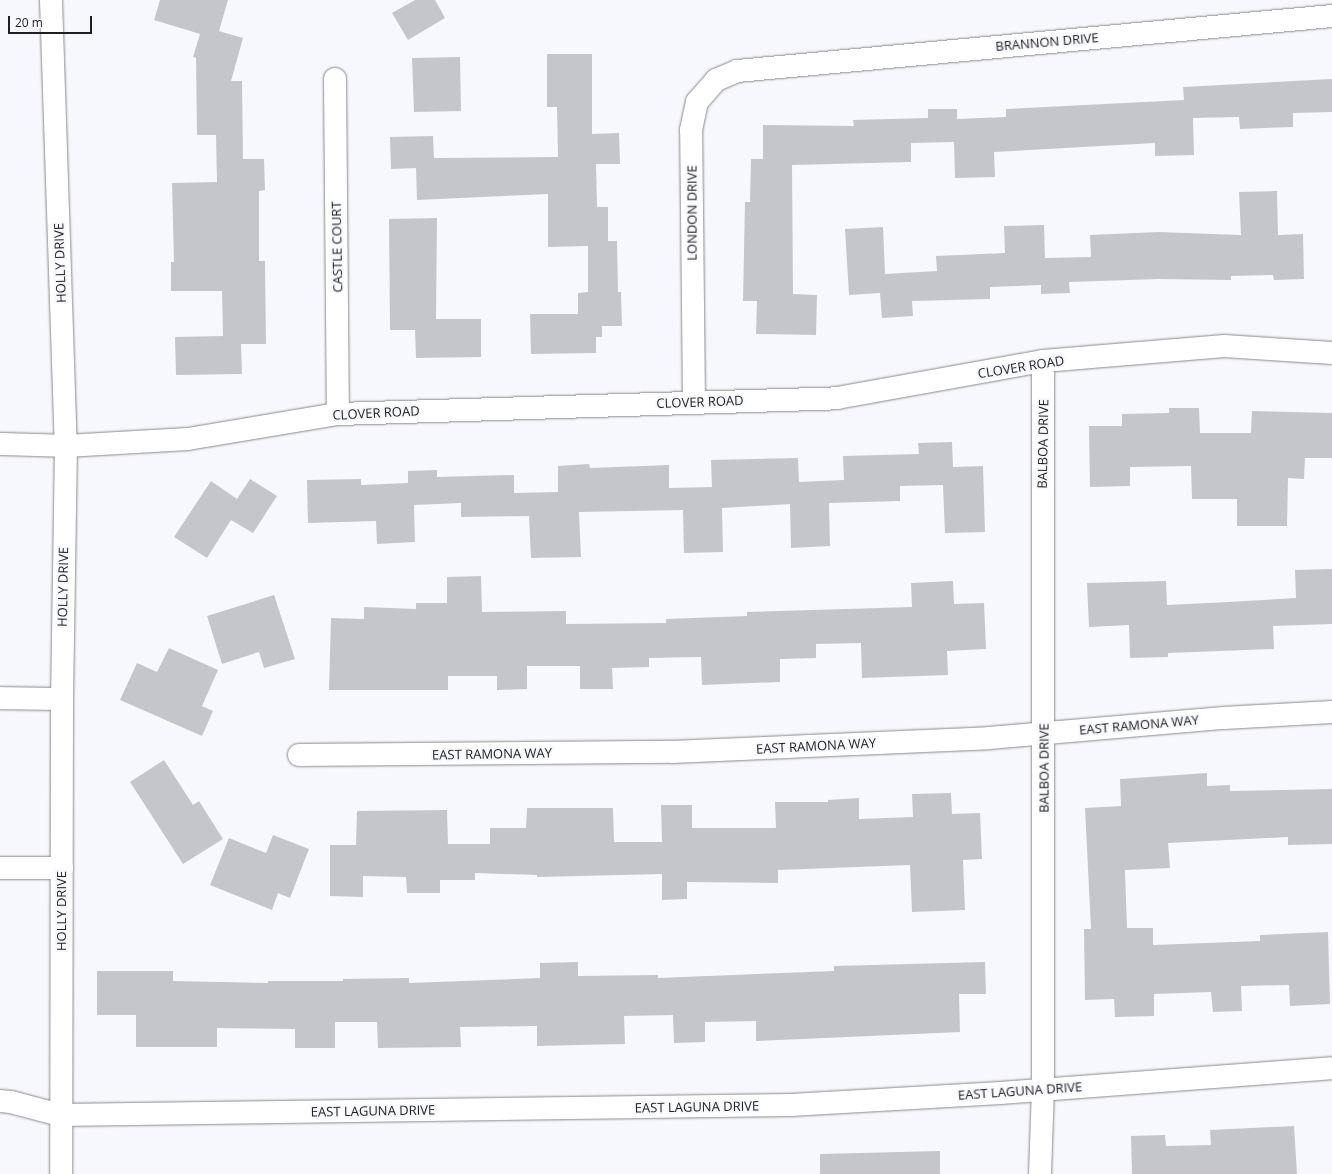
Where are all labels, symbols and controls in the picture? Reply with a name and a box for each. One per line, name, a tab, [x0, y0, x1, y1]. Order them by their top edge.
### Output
scale bar	[10, 8, 94, 34]
text: 20 m	[15, 14, 43, 31]
street label: BRANNON DRIVE	[995, 30, 1099, 54]
street label: LONDON DRIVE	[684, 165, 700, 261]
street label: CASTLE COURT	[328, 201, 346, 293]
street label: HOLLY DRIVE	[51, 223, 69, 303]
street label: CLOVER ROAD	[977, 352, 1065, 382]
street label: CLOVER ROAD	[656, 393, 744, 411]
street label: BALBOA DRIVE	[1034, 399, 1052, 489]
street label: CLOVER ROAD	[332, 403, 420, 423]
street label: HOLLY DRIVE	[55, 547, 71, 627]
street label: EAST RAMONA WAY	[1079, 712, 1199, 738]
street label: BALBOA DRIVE	[1036, 723, 1052, 813]
street label: EAST RAMONA WAY	[756, 735, 876, 757]
street label: EAST RAMONA WAY	[432, 745, 552, 763]
street label: HOLLY DRIVE	[53, 871, 69, 951]
street label: EAST LAGUNA DRIVE	[957, 1079, 1083, 1103]
street label: EAST LAGUNA DRIVE	[635, 1098, 759, 1116]
street label: EAST LAGUNA DRIVE	[311, 1102, 435, 1120]

